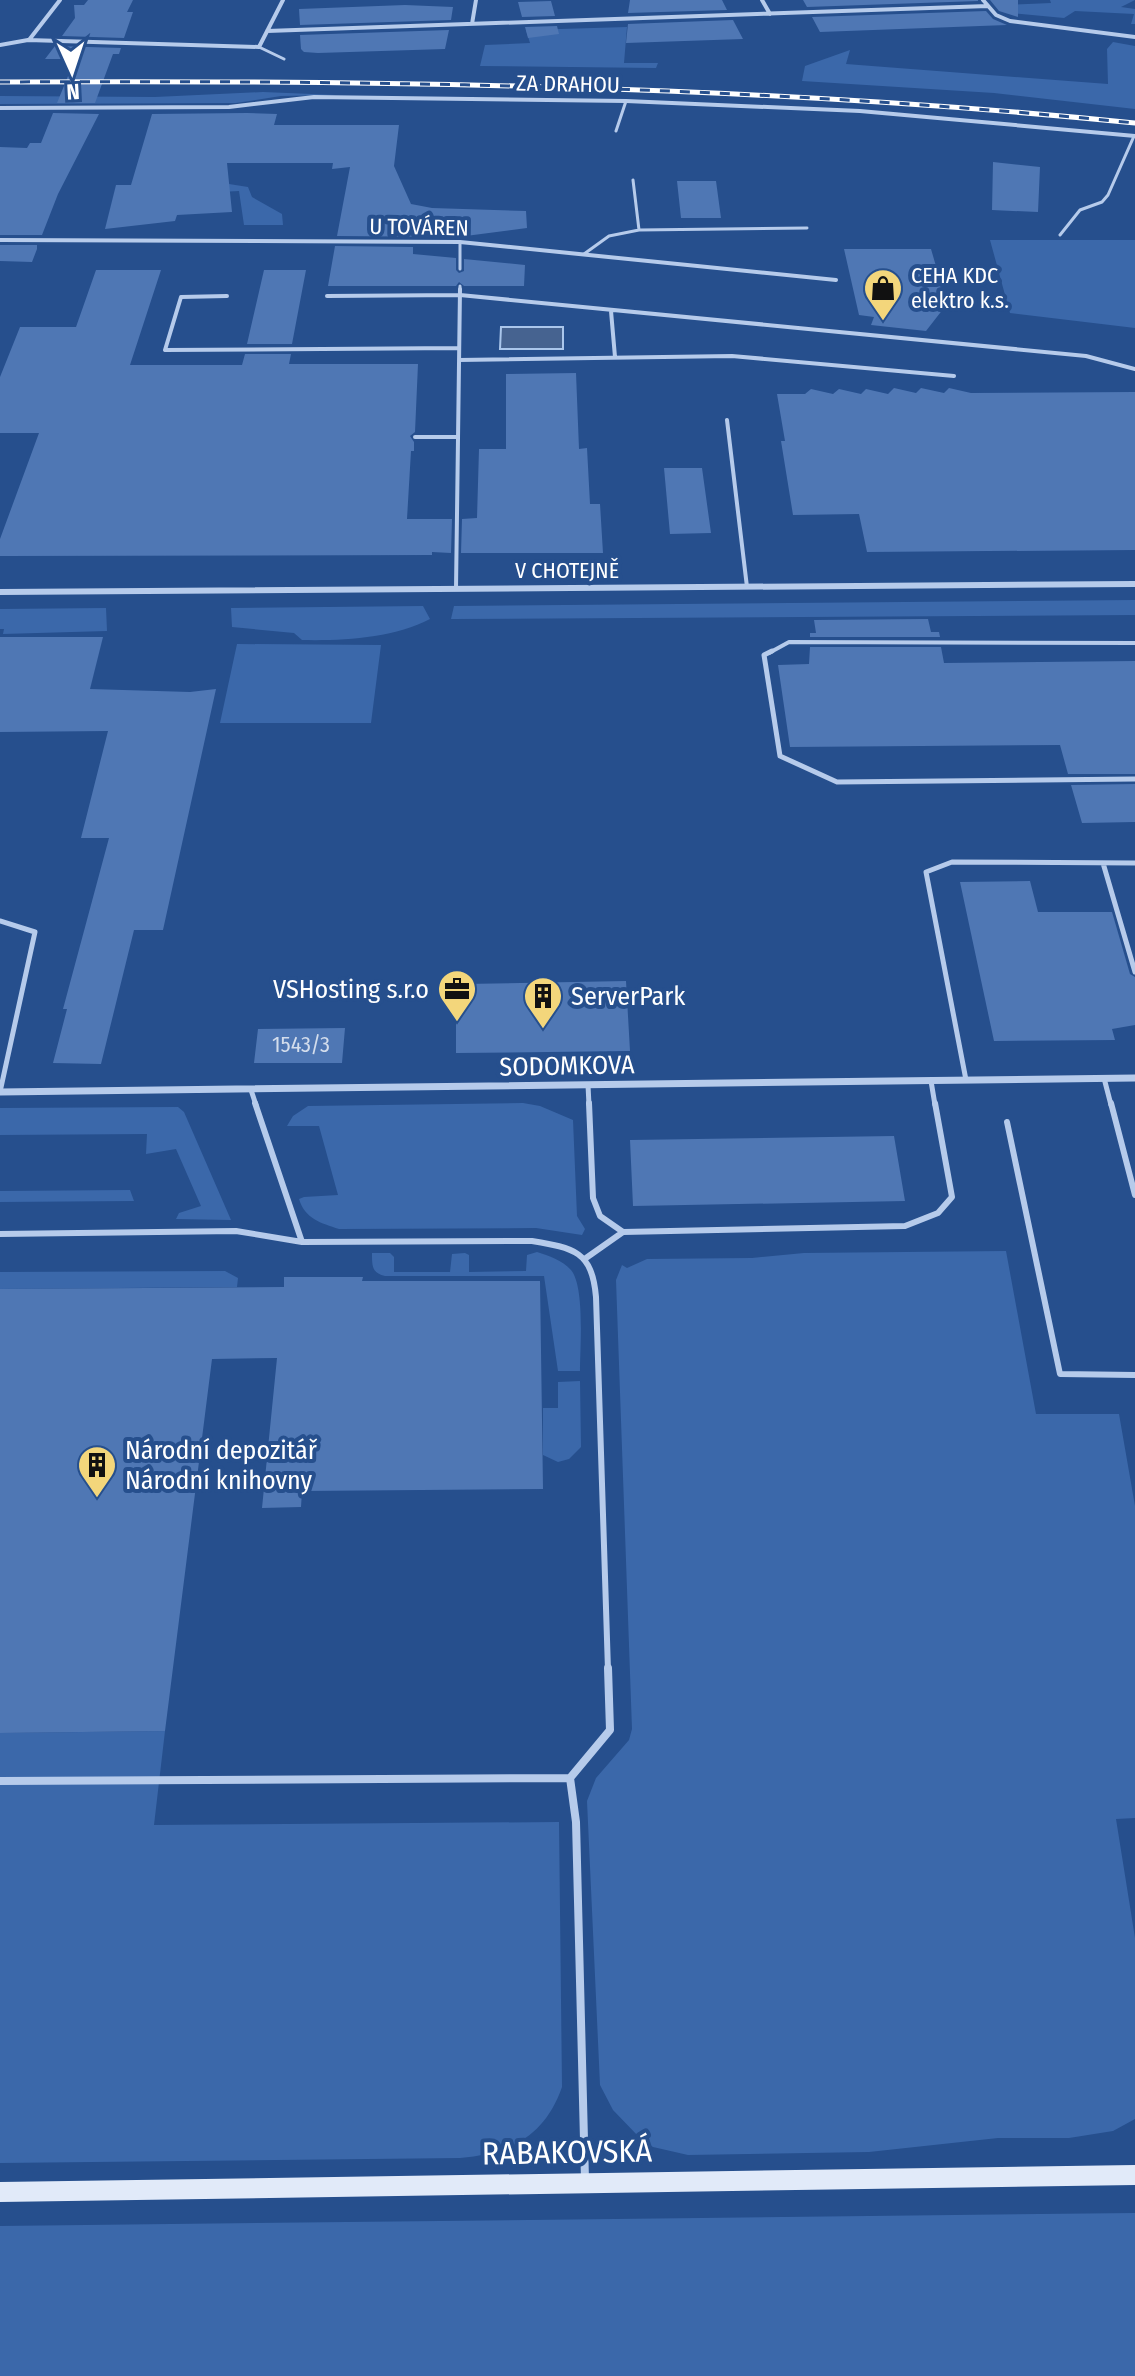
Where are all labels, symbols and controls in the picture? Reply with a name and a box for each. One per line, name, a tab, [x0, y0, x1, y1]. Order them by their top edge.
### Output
north arrow	[32, 32, 112, 112]
street label: ZA DRAHOU	[516, 70, 620, 98]
text: N	[66, 78, 80, 105]
street label: U TOVÁREN	[369, 213, 469, 241]
place label: CEHA KDC elektro k.s.	[911, 262, 1009, 314]
shop icon: CEHA KDC elektro k.s.	[862, 267, 904, 322]
street label: V CHOTEJNĚ	[515, 557, 619, 584]
office icon: VSHosting s.r.o	[436, 968, 478, 1023]
place label: VSHosting s.r.o	[273, 974, 429, 1005]
building icon: ServerPark	[522, 975, 564, 1030]
place label: ServerPark	[571, 981, 686, 1012]
house number: 1543/3	[272, 1031, 330, 1058]
street label: SODOMKOVA	[499, 1049, 635, 1083]
place label: Národní depozitář Národní knihovny	[125, 1435, 318, 1496]
building icon: Národní depozitář Národní knihovny	[76, 1444, 118, 1499]
street label: RABAKOVSKÁ	[482, 2132, 653, 2172]

